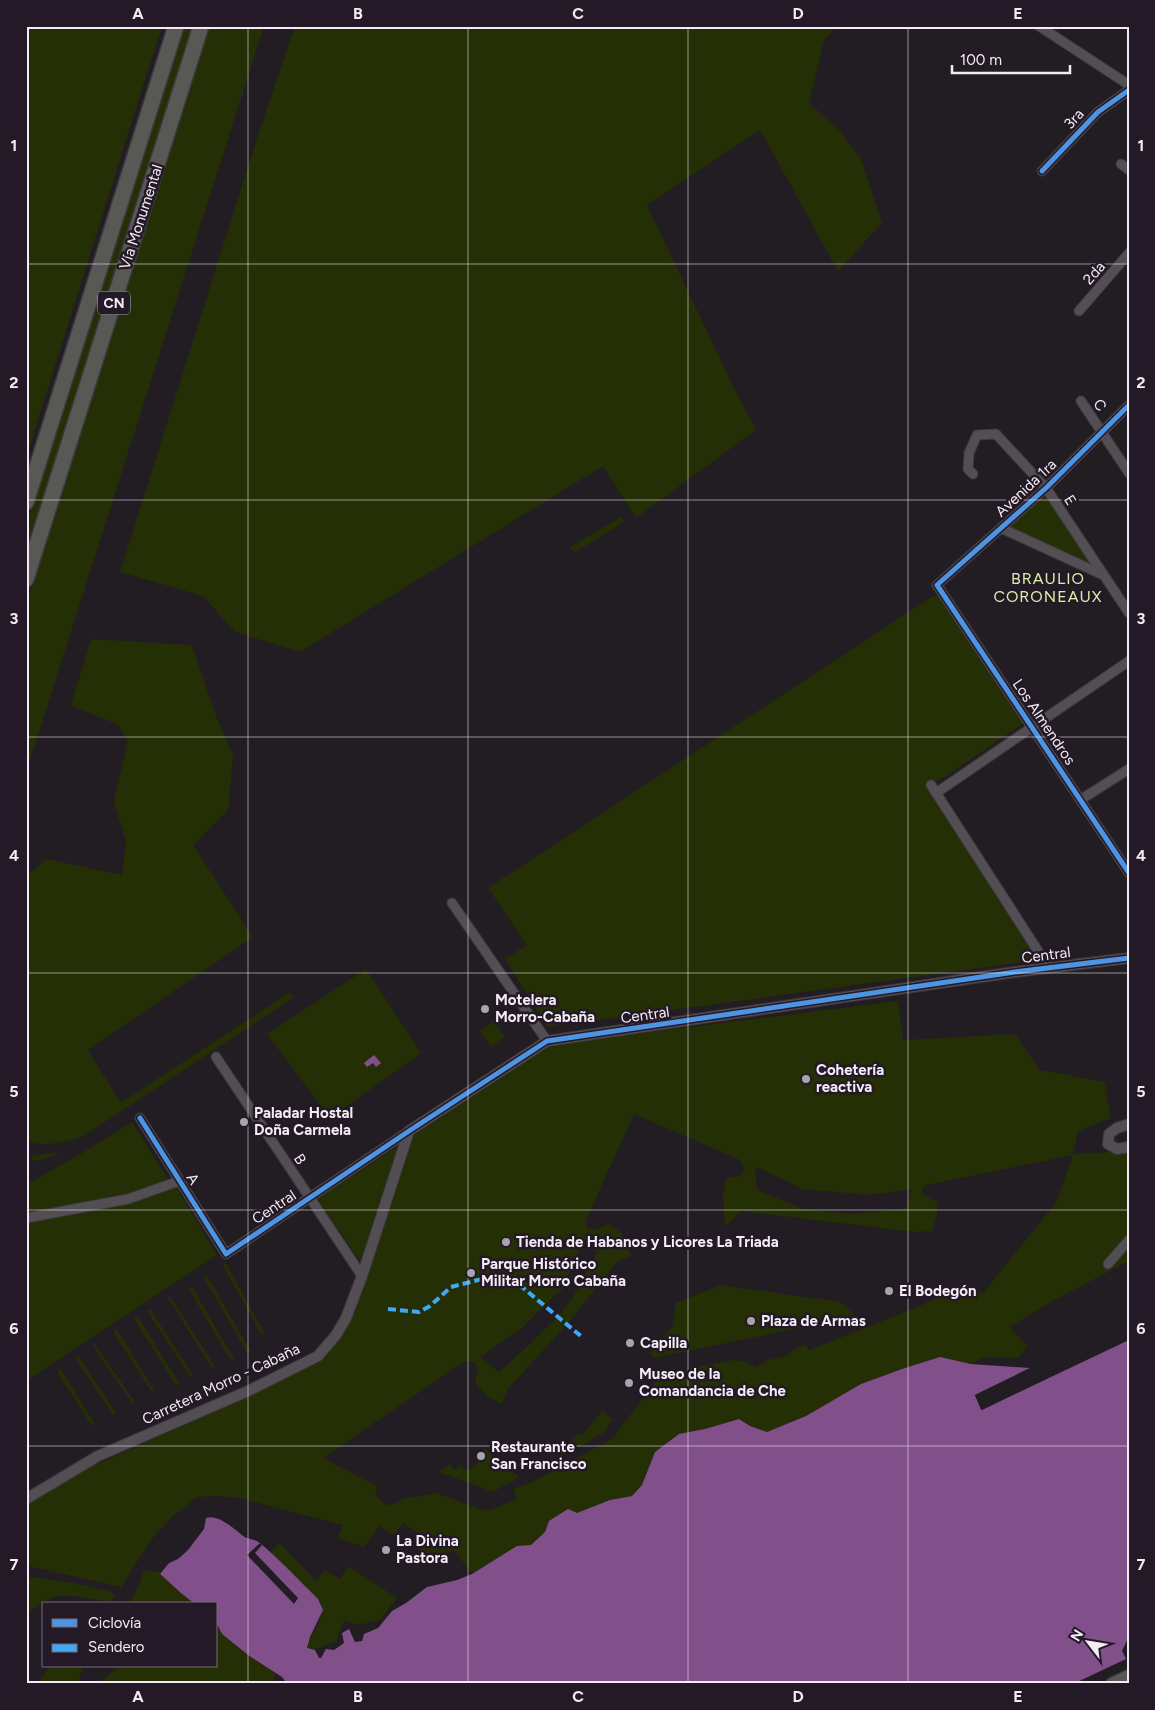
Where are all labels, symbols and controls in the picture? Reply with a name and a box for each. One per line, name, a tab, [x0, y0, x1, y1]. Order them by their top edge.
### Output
text: A	[132, 4, 144, 23]
text: B	[353, 4, 363, 23]
text: C	[572, 4, 584, 23]
text: D	[792, 4, 804, 23]
text: E	[1013, 4, 1023, 23]
scale bar	[952, 42, 1070, 74]
text: 100 m	[960, 51, 1002, 69]
street label: 3ra	[1060, 105, 1088, 133]
text: 1	[11, 136, 17, 155]
text: 1	[1138, 136, 1144, 155]
street label: Vía Monumental	[116, 162, 166, 272]
street label: 2da	[1079, 258, 1109, 288]
road number: CN	[98, 292, 130, 314]
text: 2	[9, 373, 19, 392]
text: 2	[1136, 373, 1146, 392]
street label: C	[1090, 396, 1111, 415]
street label: Avenida 1ra	[992, 455, 1060, 521]
street label: E	[1060, 491, 1080, 509]
district label: BRAULIO CORONEAUX	[993, 569, 1103, 606]
text: 3	[10, 609, 19, 628]
text: 3	[1137, 609, 1146, 628]
street label: Los Almendros	[1009, 676, 1079, 768]
text: 4	[9, 846, 19, 865]
text: 4	[1136, 846, 1146, 865]
street label: Central	[1021, 943, 1071, 967]
place label: Motelera Morro-Cabaña	[495, 991, 595, 1026]
marker: Motelera Morro-Cabaña	[479, 1003, 491, 1015]
street label: Central	[619, 1003, 671, 1027]
place label: Cohetería reactiva	[816, 1061, 884, 1096]
marker: Cohetería reactiva	[800, 1073, 812, 1085]
text: 5	[9, 1082, 19, 1101]
text: 5	[1136, 1082, 1146, 1101]
place label: Paladar Hostal Doña Carmela	[254, 1104, 353, 1139]
marker: Paladar Hostal Doña Carmela	[238, 1116, 250, 1128]
street label: B	[290, 1150, 310, 1168]
street label: A	[183, 1170, 203, 1188]
street label: Central	[249, 1186, 299, 1228]
place label: Tienda de Habanos y Licores La Triada	[516, 1233, 779, 1251]
marker: Tienda de Habanos y Licores La Triada	[500, 1236, 512, 1248]
place label: Parque Histórico Militar Morro Cabaña	[481, 1255, 626, 1290]
marker: Parque Histórico Militar Morro Cabaña	[465, 1267, 477, 1279]
place label: El Bodegón	[899, 1282, 976, 1300]
marker: El Bodegón	[883, 1285, 895, 1297]
place label: Plaza de Armas	[761, 1312, 866, 1330]
marker: Plaza de Armas	[745, 1315, 757, 1327]
text: 6	[9, 1319, 19, 1338]
text: 6	[1136, 1319, 1146, 1338]
place label: Capilla	[640, 1334, 687, 1352]
marker: Capilla	[624, 1337, 636, 1349]
street label: Carretera Morro - Cabaña	[139, 1340, 303, 1428]
place label: Museo de la Comandancia de Che	[639, 1365, 787, 1400]
marker: Museo de la Comandancia de Che	[623, 1377, 635, 1389]
place label: Restaurante San Francisco	[491, 1438, 587, 1473]
marker: Restaurante San Francisco	[475, 1450, 487, 1462]
place label: La Divina Pastora	[396, 1532, 459, 1567]
marker: La Divina Pastora	[380, 1544, 392, 1556]
text: 7	[10, 1555, 19, 1574]
text: 7	[1137, 1555, 1146, 1574]
legend	[42, 1602, 218, 1668]
text: Ciclovía	[88, 1614, 141, 1632]
north arrow	[1062, 1618, 1112, 1668]
text: N	[1067, 1627, 1087, 1645]
text: Sendero	[88, 1638, 145, 1656]
text: A	[132, 1687, 144, 1706]
text: B	[353, 1687, 363, 1706]
text: C	[572, 1687, 584, 1706]
text: D	[792, 1687, 804, 1706]
text: E	[1013, 1687, 1023, 1706]

